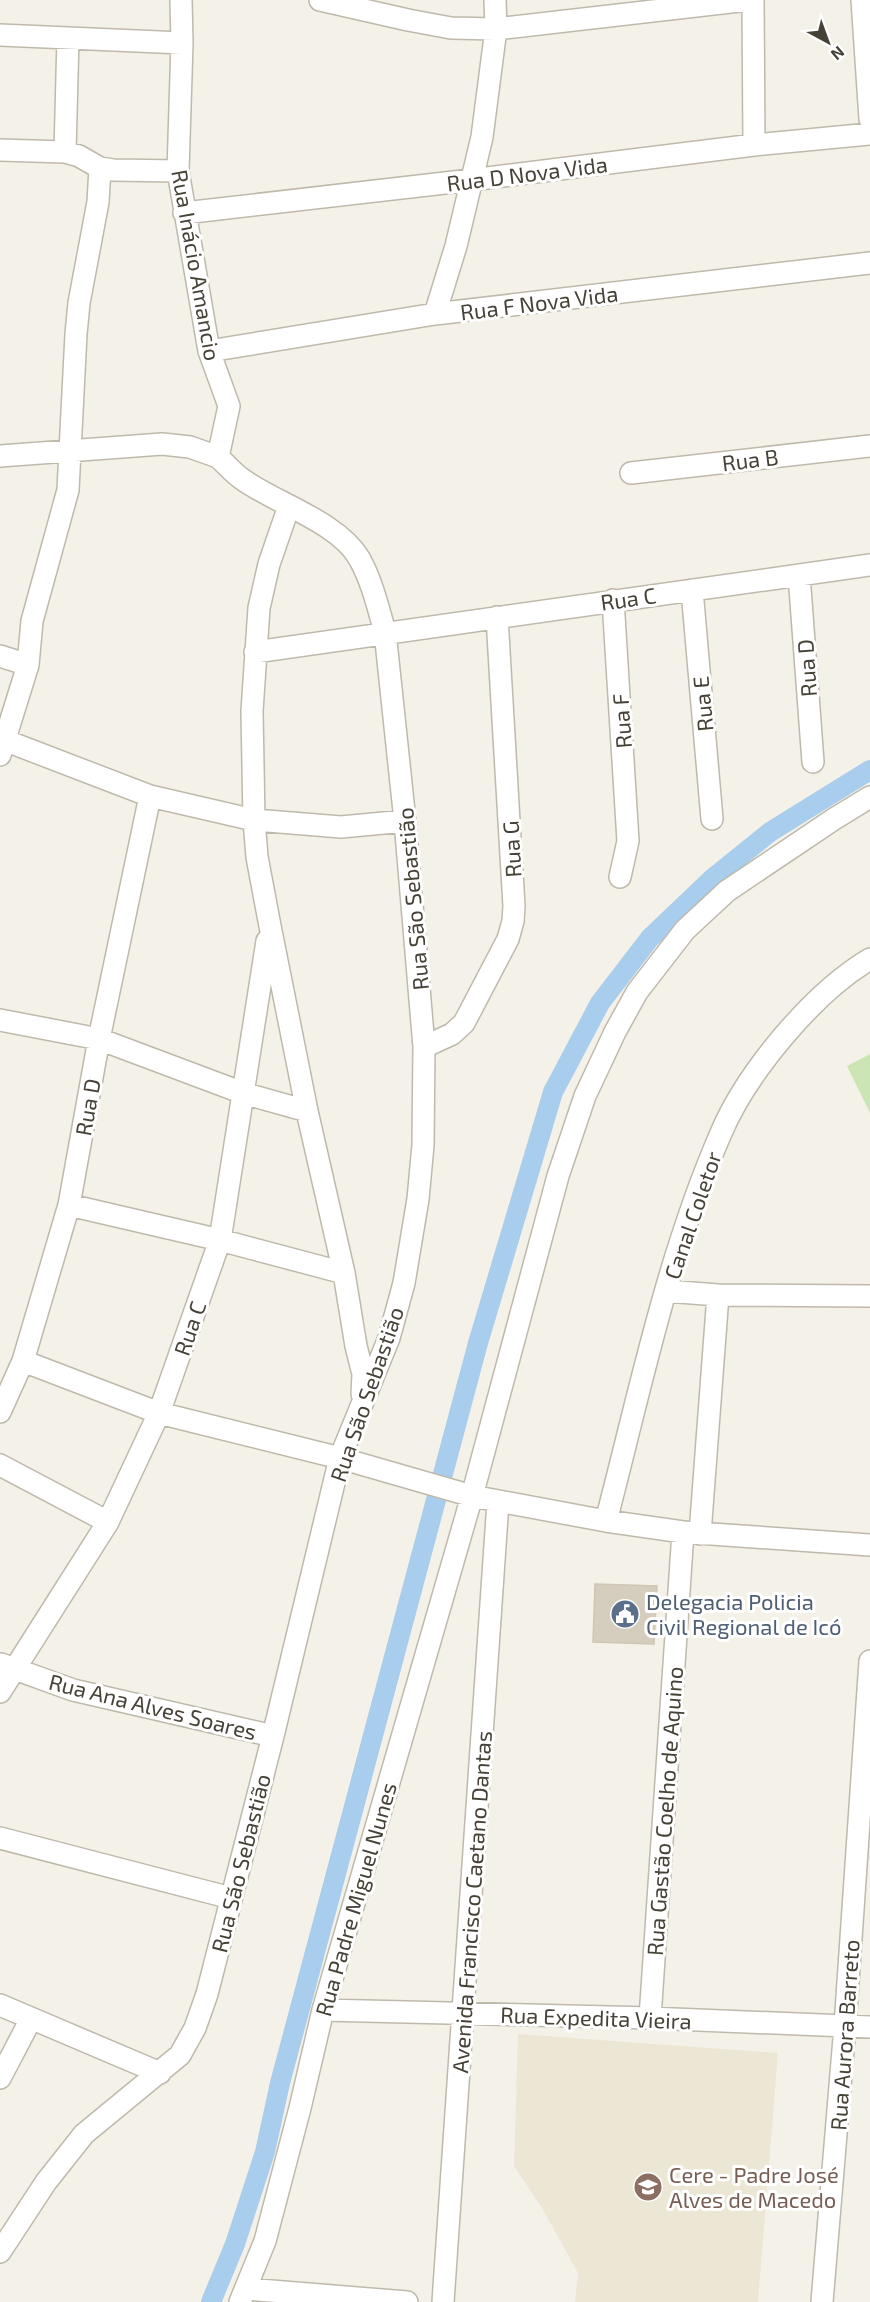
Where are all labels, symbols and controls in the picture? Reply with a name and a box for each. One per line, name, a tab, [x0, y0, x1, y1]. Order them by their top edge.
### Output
north arrow	[798, 12, 858, 72]
text: N	[828, 43, 849, 65]
street label: Rua D Nova Vida	[445, 150, 609, 196]
street label: Rua Inácio Amancio	[167, 168, 227, 362]
street label: Rua F Nova Vida	[459, 279, 619, 325]
street label: Rua B	[720, 443, 780, 475]
street label: Rua C	[599, 581, 657, 615]
street label: Rua D	[791, 638, 821, 698]
street label: Rua E	[687, 675, 717, 733]
street label: Rua F	[606, 693, 636, 749]
street label: Rua São Sebastião	[391, 807, 433, 991]
street label: Rua G	[497, 820, 525, 878]
street label: Rua D	[69, 1076, 105, 1138]
street label: Canal Coletor	[658, 1148, 726, 1282]
street label: Rua C	[168, 1297, 210, 1359]
street label: Rua São Sebastião	[324, 1303, 408, 1485]
place label: Delegacia Policia Civil Regional de Icó	[646, 1588, 841, 1639]
public building icon: Delegacia Policia Civil Regional de Icó	[609, 1598, 641, 1630]
street label: Rua Gastão Coelho de Aquino	[641, 1665, 687, 1957]
street label: Rua Ana Alves Soares	[46, 1668, 260, 1744]
street label: Avenida Francisco Caetano Dantas	[446, 1730, 496, 2074]
street label: Rua São Sebastião	[205, 1771, 275, 1955]
street label: Rua Padre Miguel Nunes	[309, 1779, 401, 2019]
street label: Rua Aurora Barreto	[824, 1939, 864, 2131]
street label: Rua Expedita Vieira	[500, 2001, 692, 2033]
place label: Cere - Padre José Alves de Macedo	[669, 2161, 839, 2212]
school or university icon: Cere - Padre José Alves de Macedo	[632, 2171, 664, 2203]

